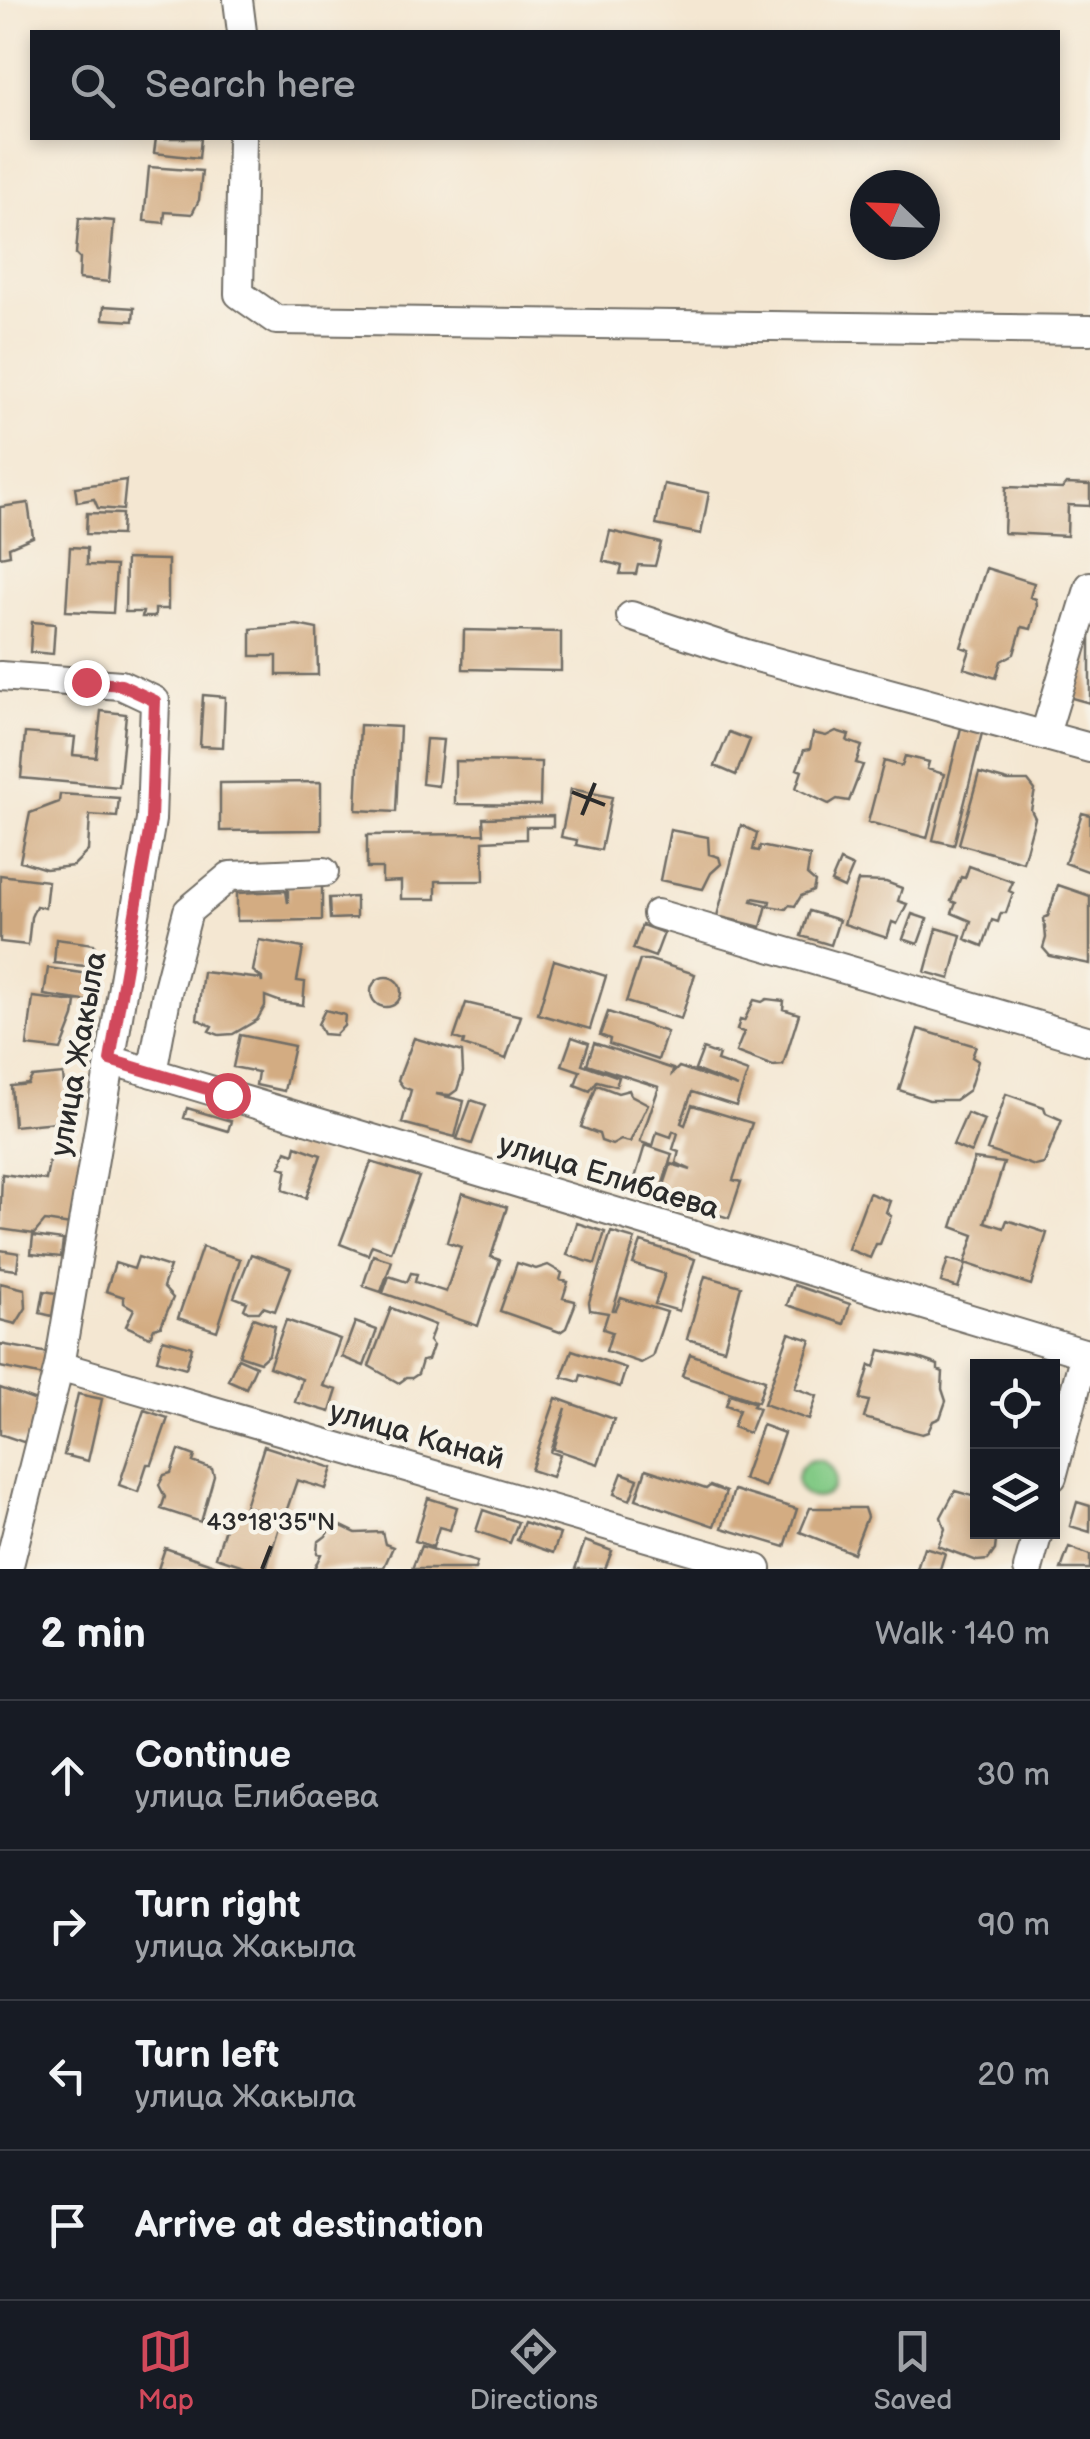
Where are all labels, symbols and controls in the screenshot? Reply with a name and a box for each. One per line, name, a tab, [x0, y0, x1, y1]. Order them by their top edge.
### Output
search box	[30, 30, 1060, 140]
icon: search	[65, 58, 120, 113]
text: Search here	[145, 63, 356, 108]
north arrow	[850, 170, 940, 260]
route end	[64, 660, 110, 706]
street label: улица Жакыла	[43, 949, 115, 1159]
route start	[205, 1073, 251, 1119]
street label: улица Елибаева	[494, 1126, 724, 1228]
map controls	[970, 1359, 1060, 1539]
button: locate	[970, 1359, 1060, 1449]
street label: улица Канай	[325, 1394, 508, 1478]
button: layers	[970, 1449, 1060, 1539]
text: 43°18'35"N	[206, 1507, 336, 1538]
text: 2 min	[40, 1609, 146, 1660]
text: Walk · 140 m	[875, 1615, 1050, 1654]
text: Continue	[135, 1733, 291, 1778]
icon: ahead	[40, 1748, 95, 1803]
text: 30 m	[976, 1756, 1050, 1795]
text: улица Елибаева	[135, 1778, 379, 1817]
text: Turn right	[135, 1883, 300, 1928]
icon: right	[40, 1898, 95, 1953]
text: 90 m	[978, 1906, 1050, 1945]
text: улица Жакыла	[135, 1928, 356, 1967]
text: Turn left	[135, 2033, 279, 2078]
icon: left	[40, 2048, 95, 2103]
text: 20 m	[977, 2056, 1050, 2095]
text: улица Жакыла	[135, 2078, 356, 2117]
icon: arrive	[40, 2198, 95, 2253]
text: Arrive at destination	[135, 2203, 484, 2248]
tab: Map	[138, 2324, 194, 2417]
tab: Directions	[469, 2324, 598, 2417]
tab: Saved	[874, 2324, 952, 2417]

